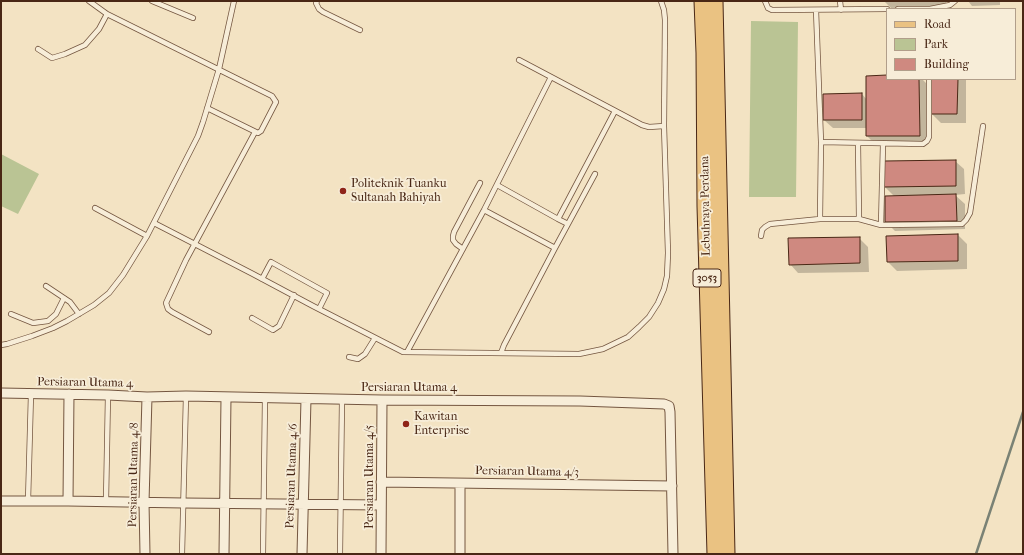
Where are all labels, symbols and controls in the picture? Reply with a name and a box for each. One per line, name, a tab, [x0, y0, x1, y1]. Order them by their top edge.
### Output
legend	[886, 8, 1016, 80]
text: Road	[924, 17, 951, 31]
text: Park	[924, 37, 948, 51]
text: Building	[924, 57, 969, 71]
street label: Lebuhraya Perdana	[698, 156, 714, 256]
place label: Politeknik Tuanku Sultanah Bahiyah	[351, 177, 446, 205]
marker: Politeknik Tuanku Sultanah Bahiyah	[338, 186, 348, 196]
road number: 3053	[693, 269, 721, 287]
street label: Persiaran Utama 4	[37, 375, 133, 391]
street label: Persiaran Utama 4	[361, 381, 457, 395]
place label: Kawitan Enterprise	[414, 410, 469, 438]
marker: Kawitan Enterprise	[401, 419, 411, 429]
street label: Persiaran Utama 4/8	[126, 422, 142, 528]
street label: Persiaran Utama 4/6	[283, 423, 301, 529]
street label: Persiaran Utama 4/5	[363, 425, 377, 529]
street label: Persiaran Utama 4/3	[475, 464, 579, 480]

